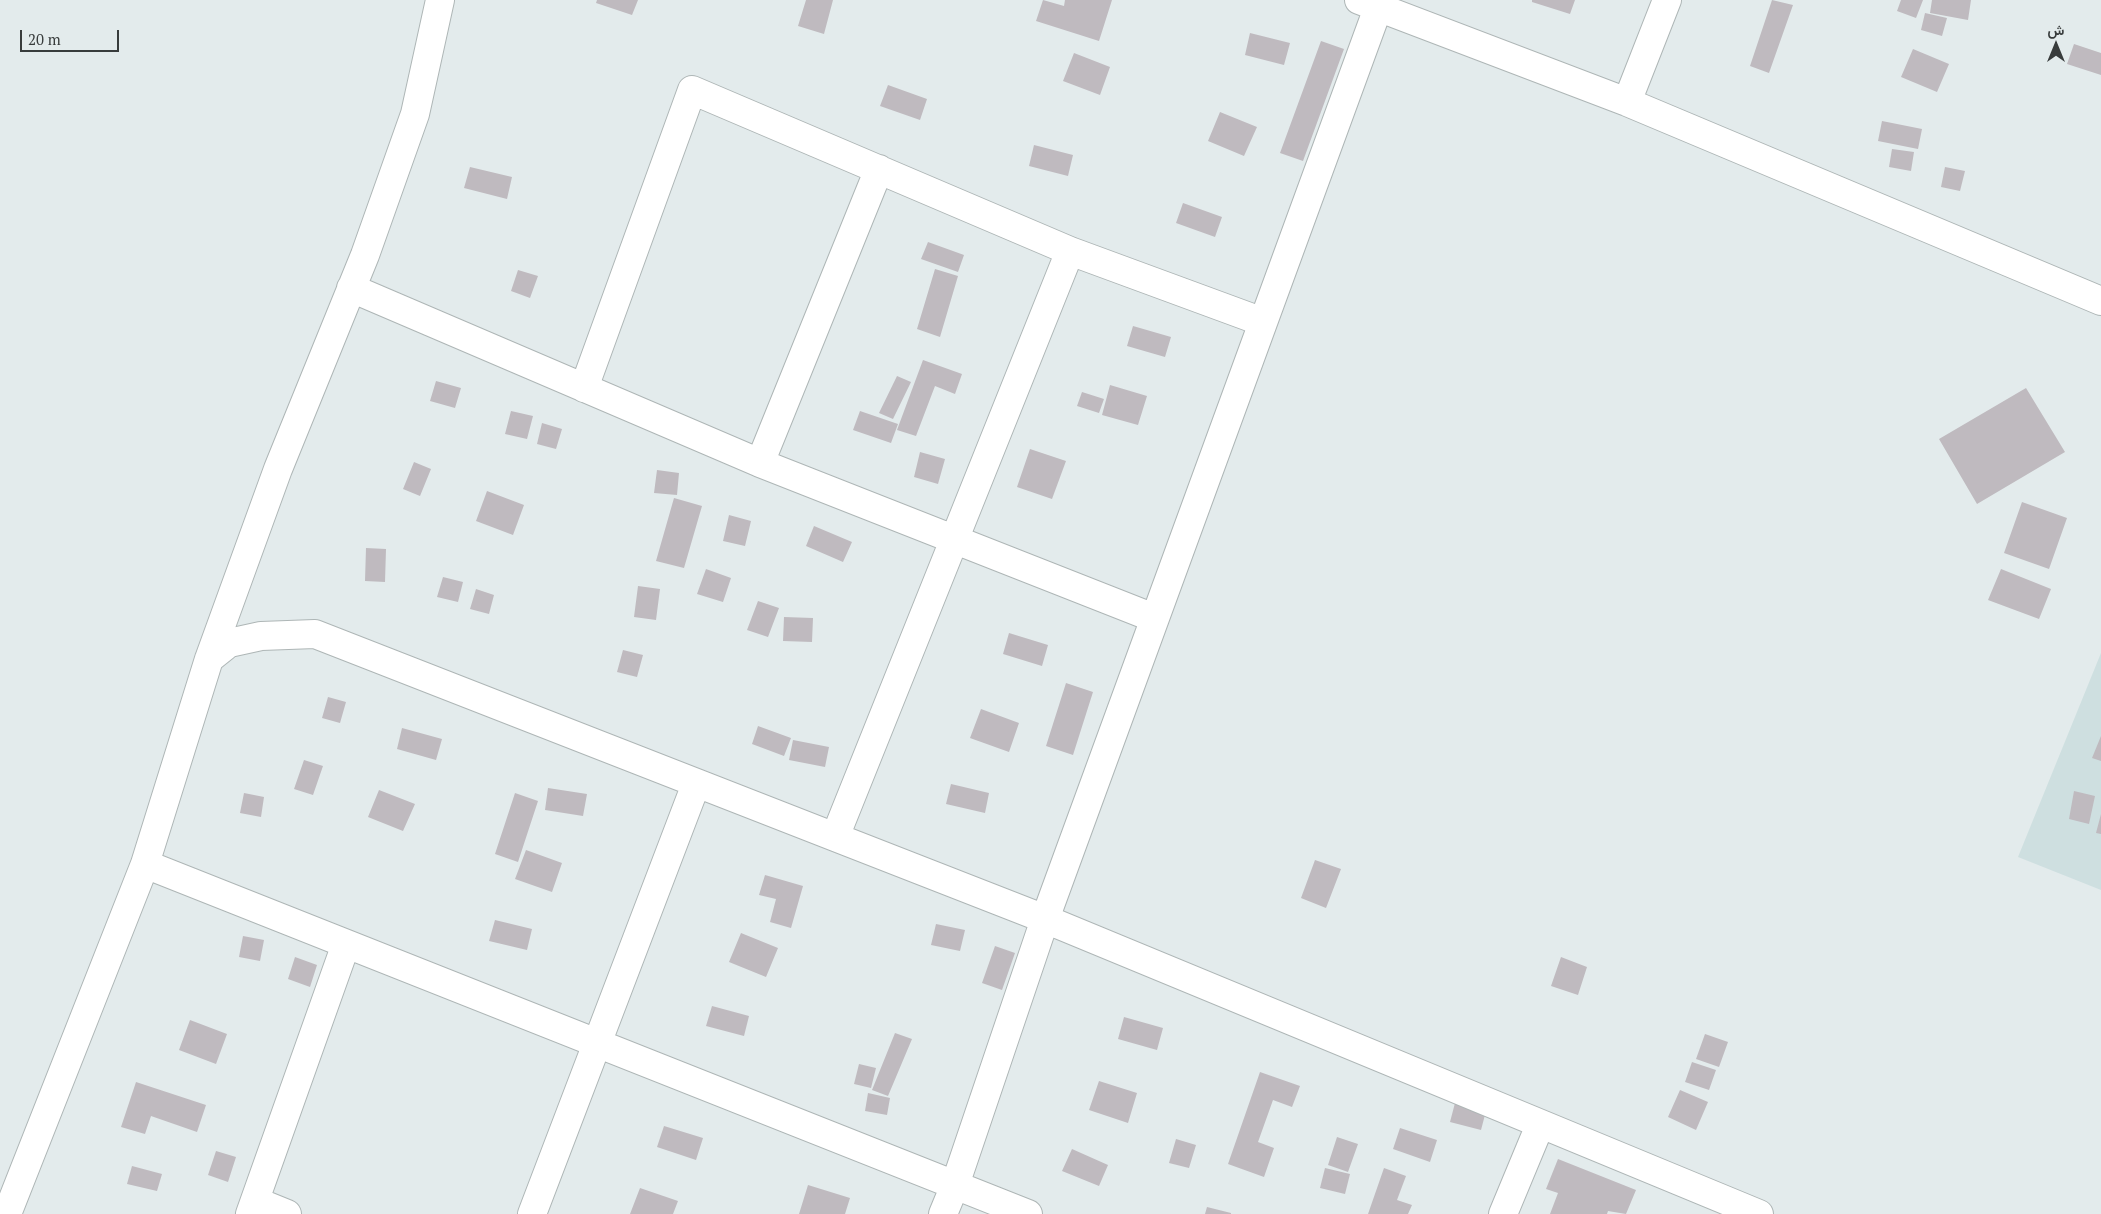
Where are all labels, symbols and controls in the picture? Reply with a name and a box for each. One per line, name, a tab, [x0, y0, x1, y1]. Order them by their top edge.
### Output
scale bar	[22, 20, 121, 52]
north arrow	[2031, 20, 2081, 70]
text: ش	[2048, 20, 2064, 39]
text: 20 m	[28, 29, 61, 49]

